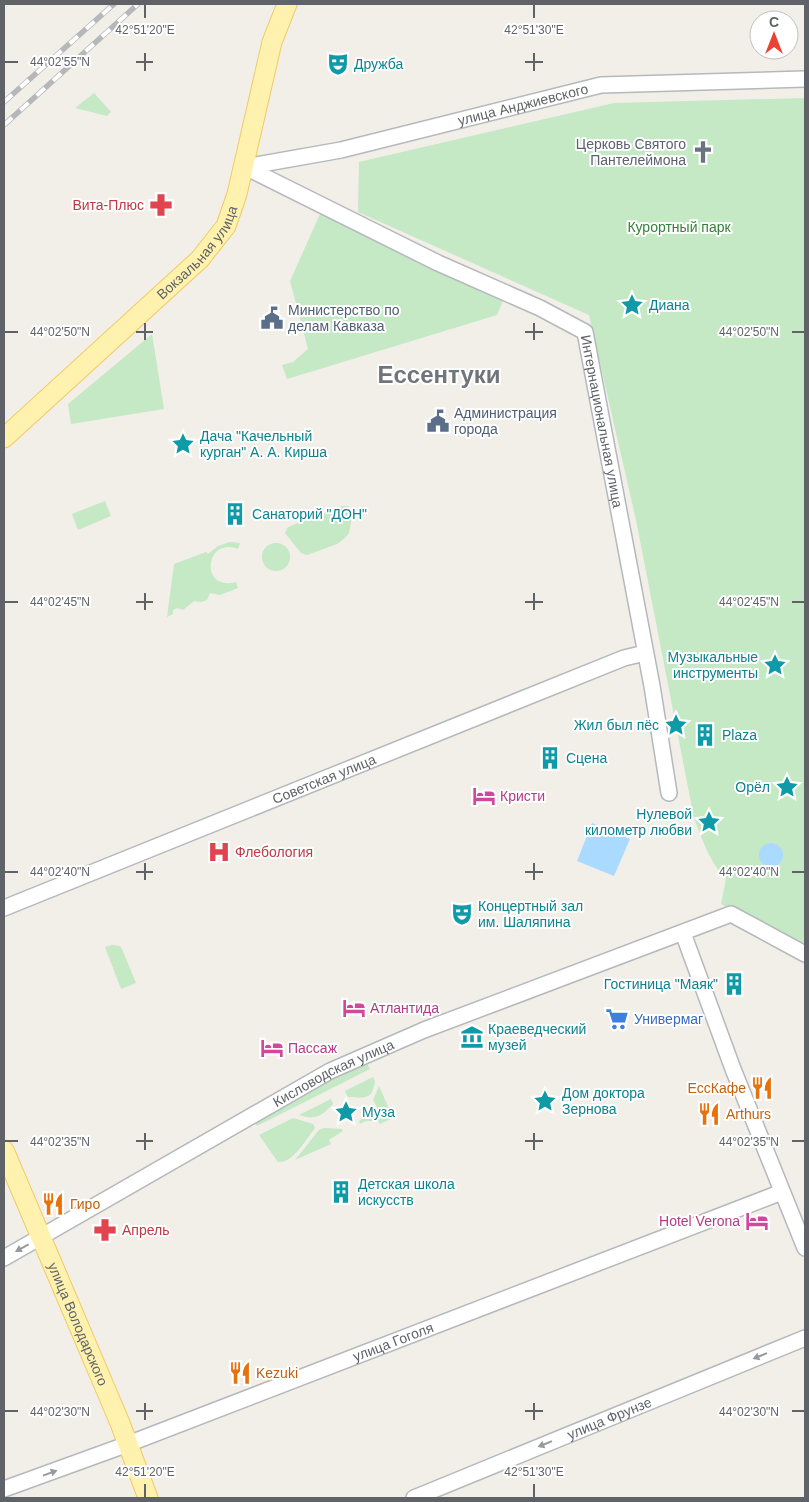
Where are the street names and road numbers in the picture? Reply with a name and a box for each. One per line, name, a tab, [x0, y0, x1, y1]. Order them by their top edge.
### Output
street label: улица Анджиевского	[456, 81, 590, 128]
street label: Вокзальная улица	[153, 203, 240, 303]
street label: Интернациональная улица	[578, 334, 626, 509]
street label: Советская улица	[270, 751, 378, 807]
street label: Кисловодская улица	[270, 1036, 396, 1110]
street label: улица Володарского	[45, 1260, 111, 1388]
street label: улица Гоголя	[351, 1319, 436, 1365]
street label: улица Фрунзе	[565, 1394, 654, 1442]

